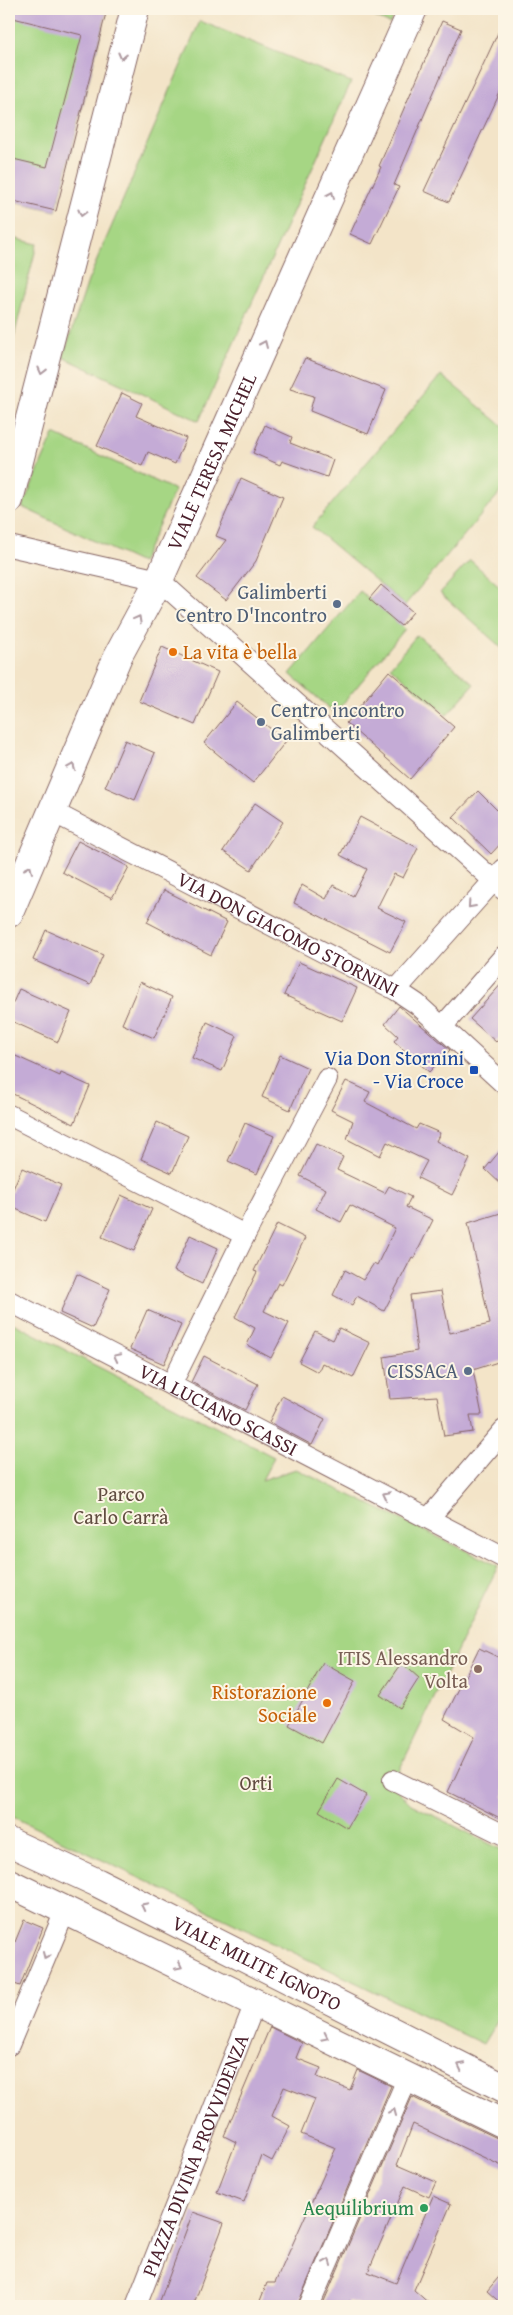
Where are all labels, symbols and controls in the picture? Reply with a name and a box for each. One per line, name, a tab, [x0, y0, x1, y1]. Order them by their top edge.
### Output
one-way arrow	[118, 51, 128, 60]
one-way arrow	[324, 191, 335, 200]
one-way arrow	[77, 209, 88, 218]
one-way arrow	[258, 340, 269, 349]
one-way arrow	[37, 366, 48, 375]
street label: VIALE TERESA MICHEL	[159, 368, 263, 555]
place label: Galimberti Centro D'Incontro	[176, 577, 327, 629]
marker: Galimberti Centro D'Incontro	[331, 598, 343, 610]
one-way arrow	[132, 615, 142, 624]
place label: La vita è bella	[183, 637, 298, 666]
marker: La vita è bella	[167, 646, 179, 658]
place label: Centro incontro Galimberti	[271, 695, 404, 747]
marker: Centro incontro Galimberti	[255, 716, 267, 728]
one-way arrow	[66, 763, 76, 772]
street label: VIA DON GIACOMO STORNINI	[172, 864, 405, 1003]
one-way arrow	[22, 865, 33, 874]
one-way arrow	[468, 899, 477, 908]
place label: Via Don Stornini - Via Croce	[324, 1043, 464, 1095]
marker: Via Don Stornini - Via Croce	[468, 1064, 480, 1076]
one-way arrow	[113, 1353, 122, 1363]
street label: VIA LUCIANO SCASSI	[134, 1356, 303, 1463]
place label: CISSACA	[387, 1356, 458, 1385]
marker: CISSACA	[462, 1365, 474, 1377]
park label: Parco Carlo Carrà	[73, 1479, 169, 1531]
one-way arrow	[382, 1491, 391, 1501]
place label: ITIS Alessandro Volta	[338, 1643, 469, 1695]
marker: ITIS Alessandro Volta	[472, 1663, 484, 1675]
place label: Ristorazione Sociale	[212, 1677, 317, 1729]
marker: Ristorazione Sociale	[321, 1697, 333, 1709]
park label: Orti	[239, 1768, 273, 1797]
one-way arrow	[140, 1902, 149, 1912]
street label: VIALE MILITE IGNOTO	[167, 1908, 347, 2018]
one-way arrow	[41, 1951, 52, 1960]
one-way arrow	[173, 1960, 182, 1970]
street label: PIAZZA DIVINA PROVVIDENZA	[134, 2029, 255, 2281]
one-way arrow	[320, 2031, 329, 2041]
one-way arrow	[457, 2062, 466, 2072]
one-way arrow	[386, 2108, 397, 2117]
place label: Aequilibrium	[303, 2193, 415, 2222]
marker: Aequilibrium	[418, 2202, 430, 2214]
one-way arrow	[321, 2258, 332, 2267]

